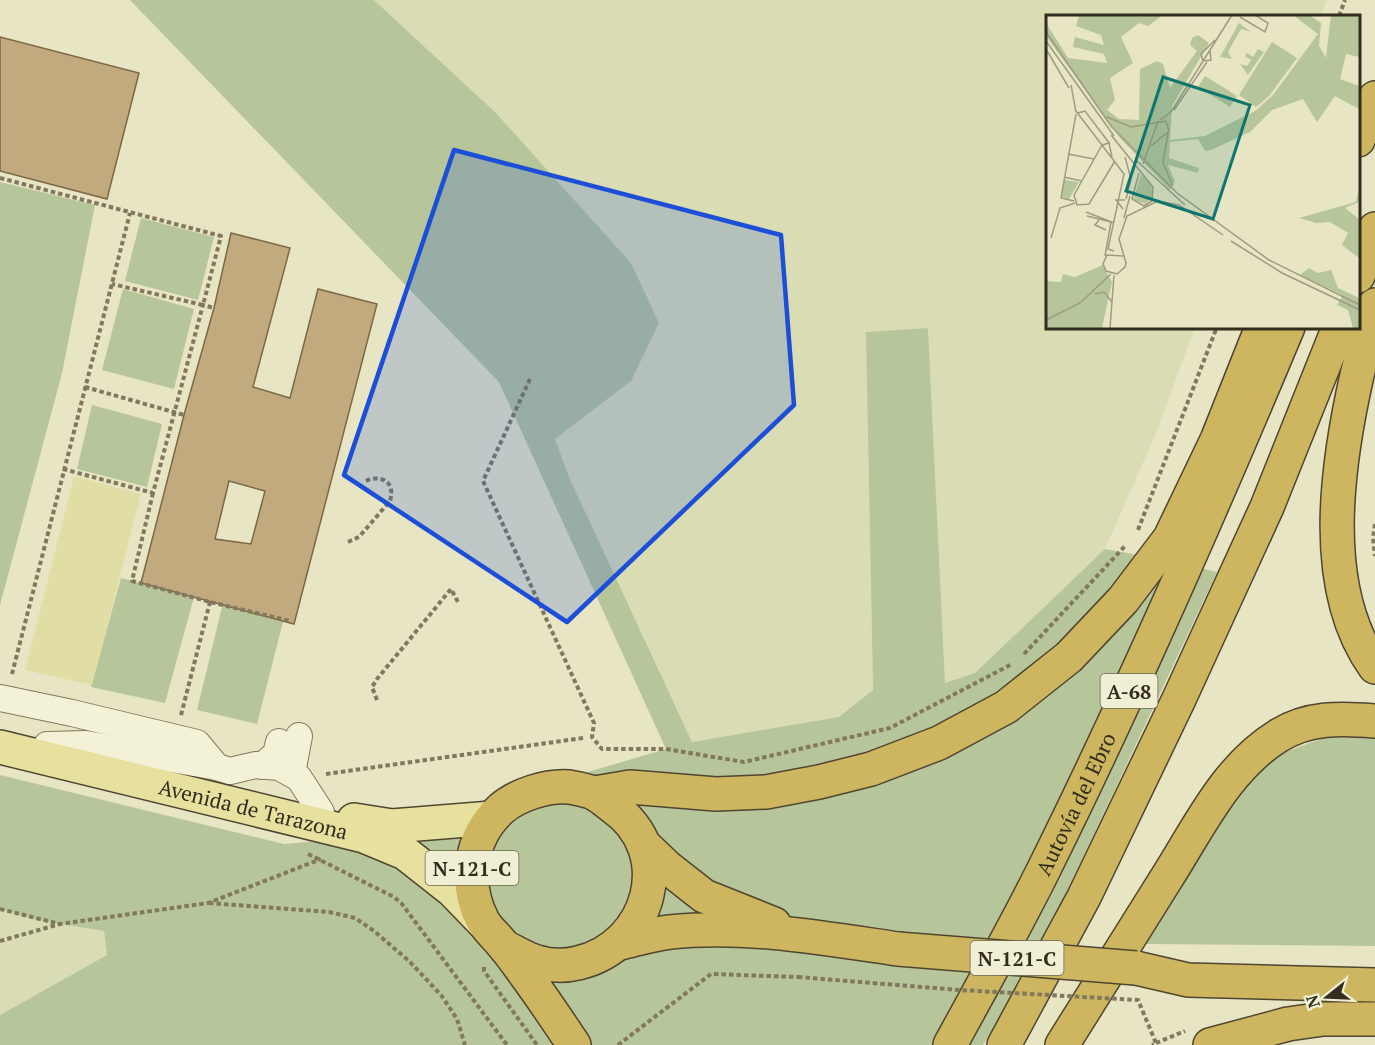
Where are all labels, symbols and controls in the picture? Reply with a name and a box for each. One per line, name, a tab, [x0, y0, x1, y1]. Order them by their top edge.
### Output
inset map	[1046, 15, 1360, 328]
road number: A-68	[1100, 674, 1158, 708]
street label: Autovía del Ebro	[1029, 728, 1122, 880]
street label: Avenida de Tarazona	[156, 772, 351, 846]
road number: N-121-C	[426, 851, 518, 885]
road number: N-121-C	[970, 941, 1064, 975]
north arrow	[1297, 967, 1357, 1027]
text: N	[1300, 992, 1325, 1011]

